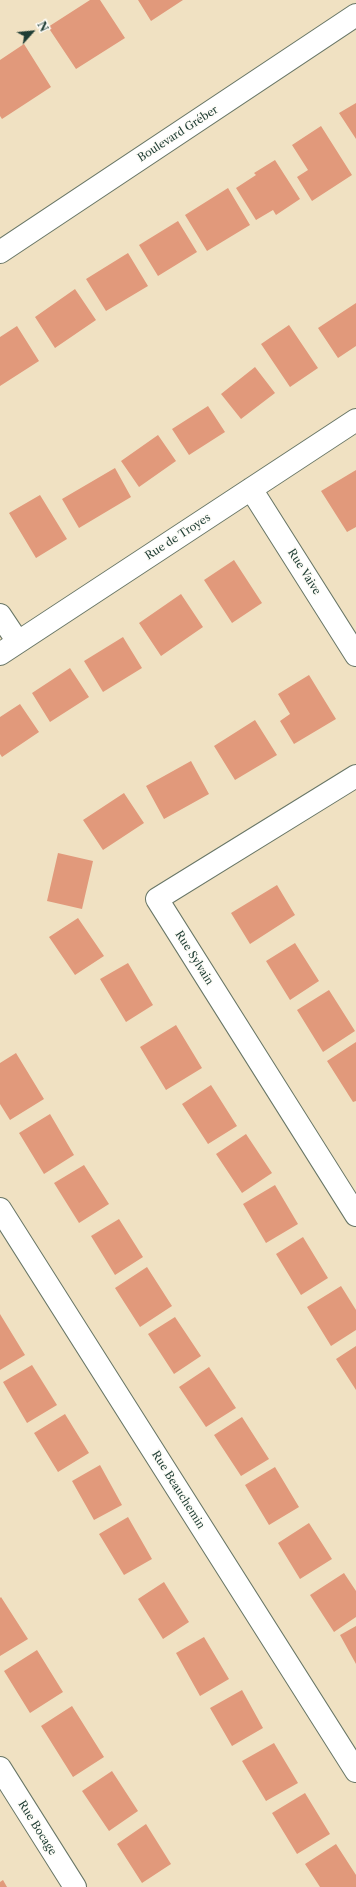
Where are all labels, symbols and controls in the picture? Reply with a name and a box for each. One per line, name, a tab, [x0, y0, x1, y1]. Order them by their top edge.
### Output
north arrow	[12, 12, 52, 52]
text: N	[34, 19, 51, 34]
street label: Boulevard Gréber	[135, 103, 221, 165]
street label: Rue de Troyes	[143, 511, 213, 563]
street label: Rue Vaive	[285, 547, 323, 597]
street label: Rue Sylvain	[172, 929, 216, 987]
street label: Rue Beauchemin	[149, 1448, 207, 1532]
street label: Rue Bocage	[15, 1798, 59, 1858]

